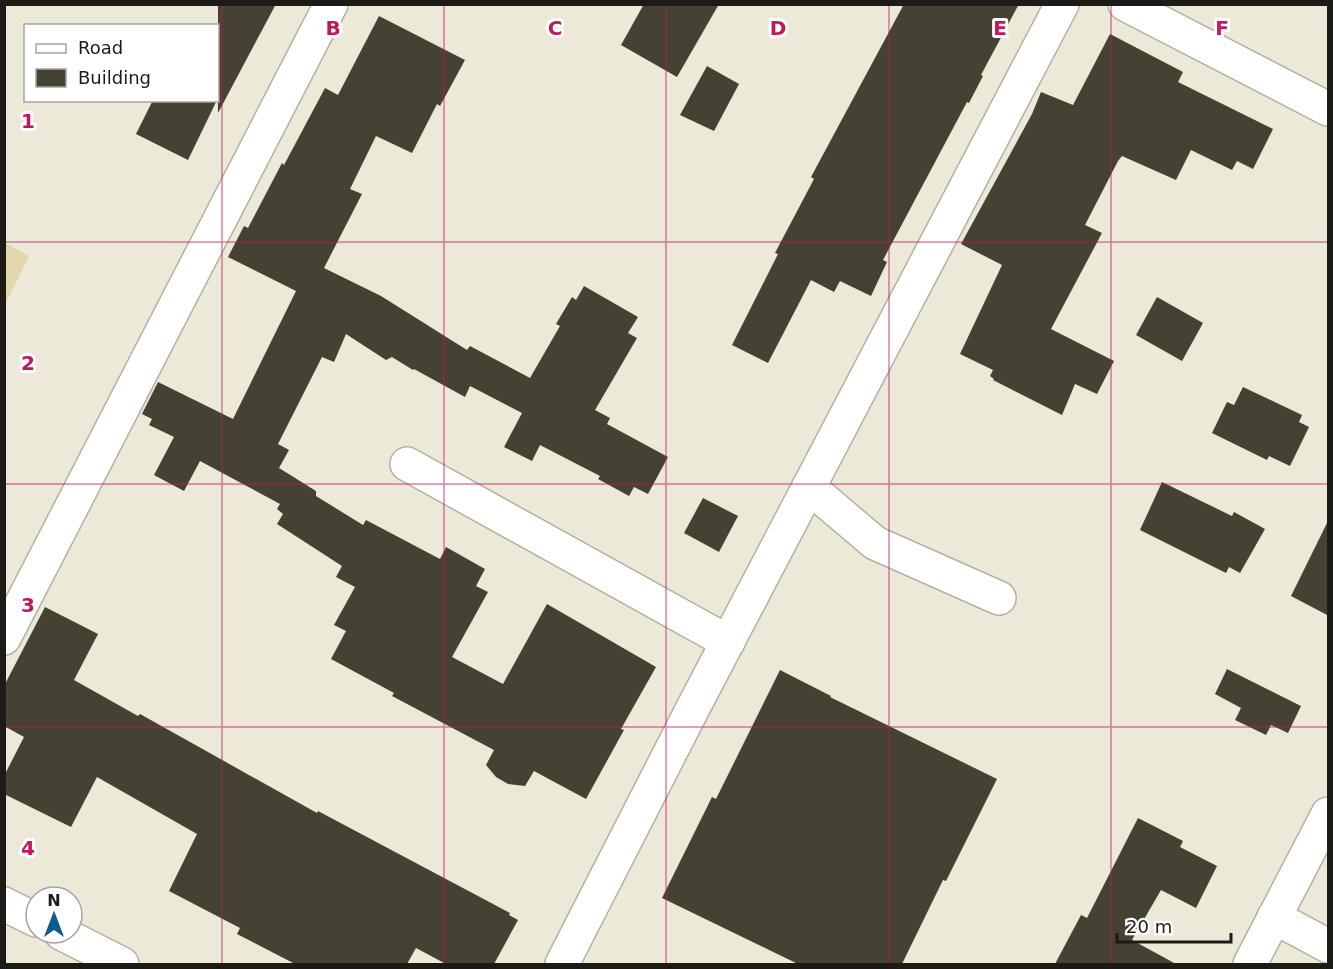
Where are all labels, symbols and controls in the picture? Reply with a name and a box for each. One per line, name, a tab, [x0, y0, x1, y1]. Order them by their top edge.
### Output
text: B	[325, 16, 341, 40]
text: C	[548, 16, 562, 40]
text: D	[770, 16, 786, 40]
text: E	[993, 16, 1007, 40]
text: F	[1215, 16, 1229, 40]
legend	[24, 24, 219, 102]
text: Road	[78, 37, 123, 58]
text: Building	[78, 67, 151, 88]
text: 1	[21, 109, 35, 133]
text: 2	[21, 351, 35, 375]
text: 3	[21, 593, 35, 617]
text: 4	[21, 836, 35, 860]
north arrow	[24, 885, 84, 945]
text: N	[47, 891, 61, 910]
scale bar	[1117, 906, 1231, 944]
text: 20 m	[1126, 916, 1172, 937]

